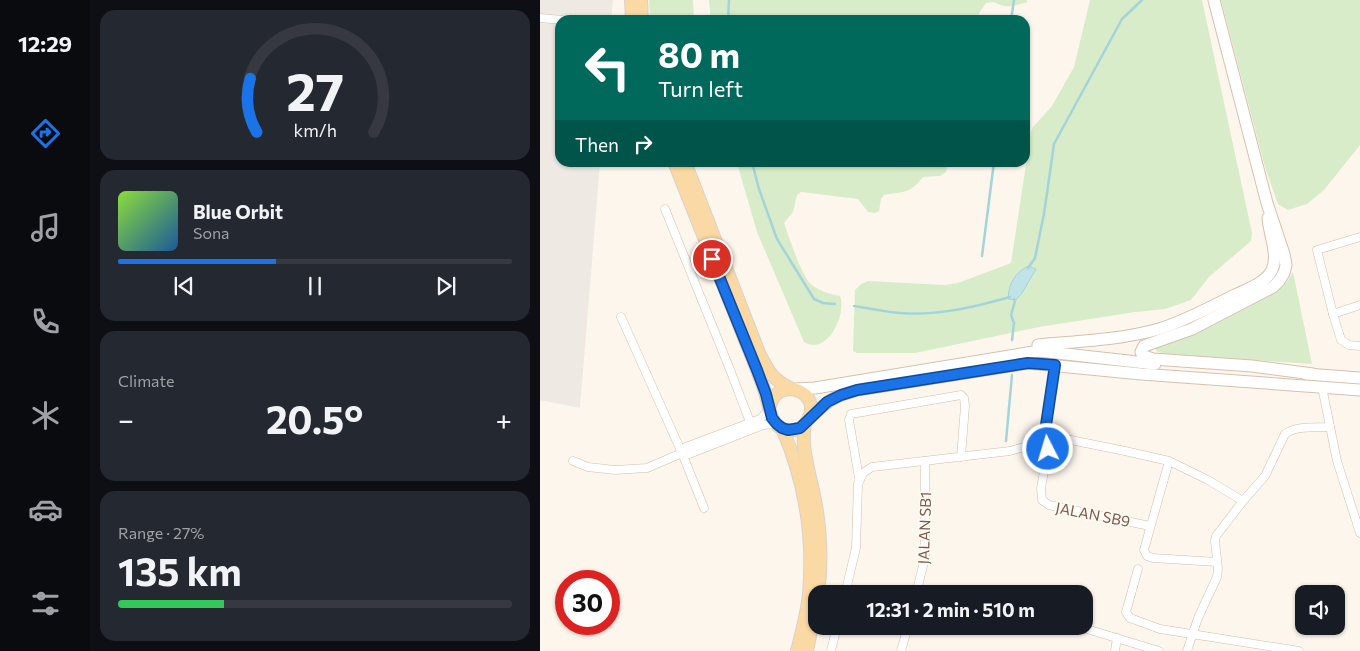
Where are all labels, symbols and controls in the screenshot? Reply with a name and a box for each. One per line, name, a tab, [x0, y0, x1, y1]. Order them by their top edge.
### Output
text: 12:29	[18, 30, 72, 57]
text: 80 m	[658, 32, 740, 75]
icon: left	[575, 35, 640, 100]
text: 27	[286, 58, 344, 122]
text: Turn left	[658, 75, 743, 102]
icon: directions	[28, 116, 63, 151]
text: km/h	[293, 119, 337, 141]
icon: right	[629, 130, 657, 158]
text: Then	[575, 133, 619, 156]
text: Blue Orbit	[193, 200, 283, 223]
icon: music	[28, 210, 63, 245]
text: Sona	[193, 223, 229, 242]
pin	[691, 238, 733, 280]
icon: arrive	[698, 245, 726, 273]
icon: previous	[170, 272, 198, 300]
icon: pause	[301, 272, 329, 300]
icon: next	[432, 272, 460, 300]
icon: phone	[28, 304, 63, 339]
text: Climate	[118, 371, 174, 390]
text: 20.5°	[266, 395, 363, 442]
icon: climate	[28, 398, 63, 433]
text: −	[118, 402, 134, 436]
text: +	[496, 402, 512, 436]
position arrow	[1021, 422, 1073, 474]
street label: JALAN SB1	[914, 491, 934, 565]
icon: car	[28, 492, 63, 527]
street label: JALAN SB9	[1054, 498, 1132, 530]
text: Range · 27%	[118, 523, 204, 542]
text: 135 km	[118, 547, 242, 594]
speed limit sign: 30	[555, 570, 620, 635]
map controls	[1295, 585, 1345, 635]
button: sound	[1295, 585, 1345, 635]
icon: filters	[28, 586, 63, 621]
text: 12:31 · 2 min · 510 m	[866, 598, 1035, 621]

